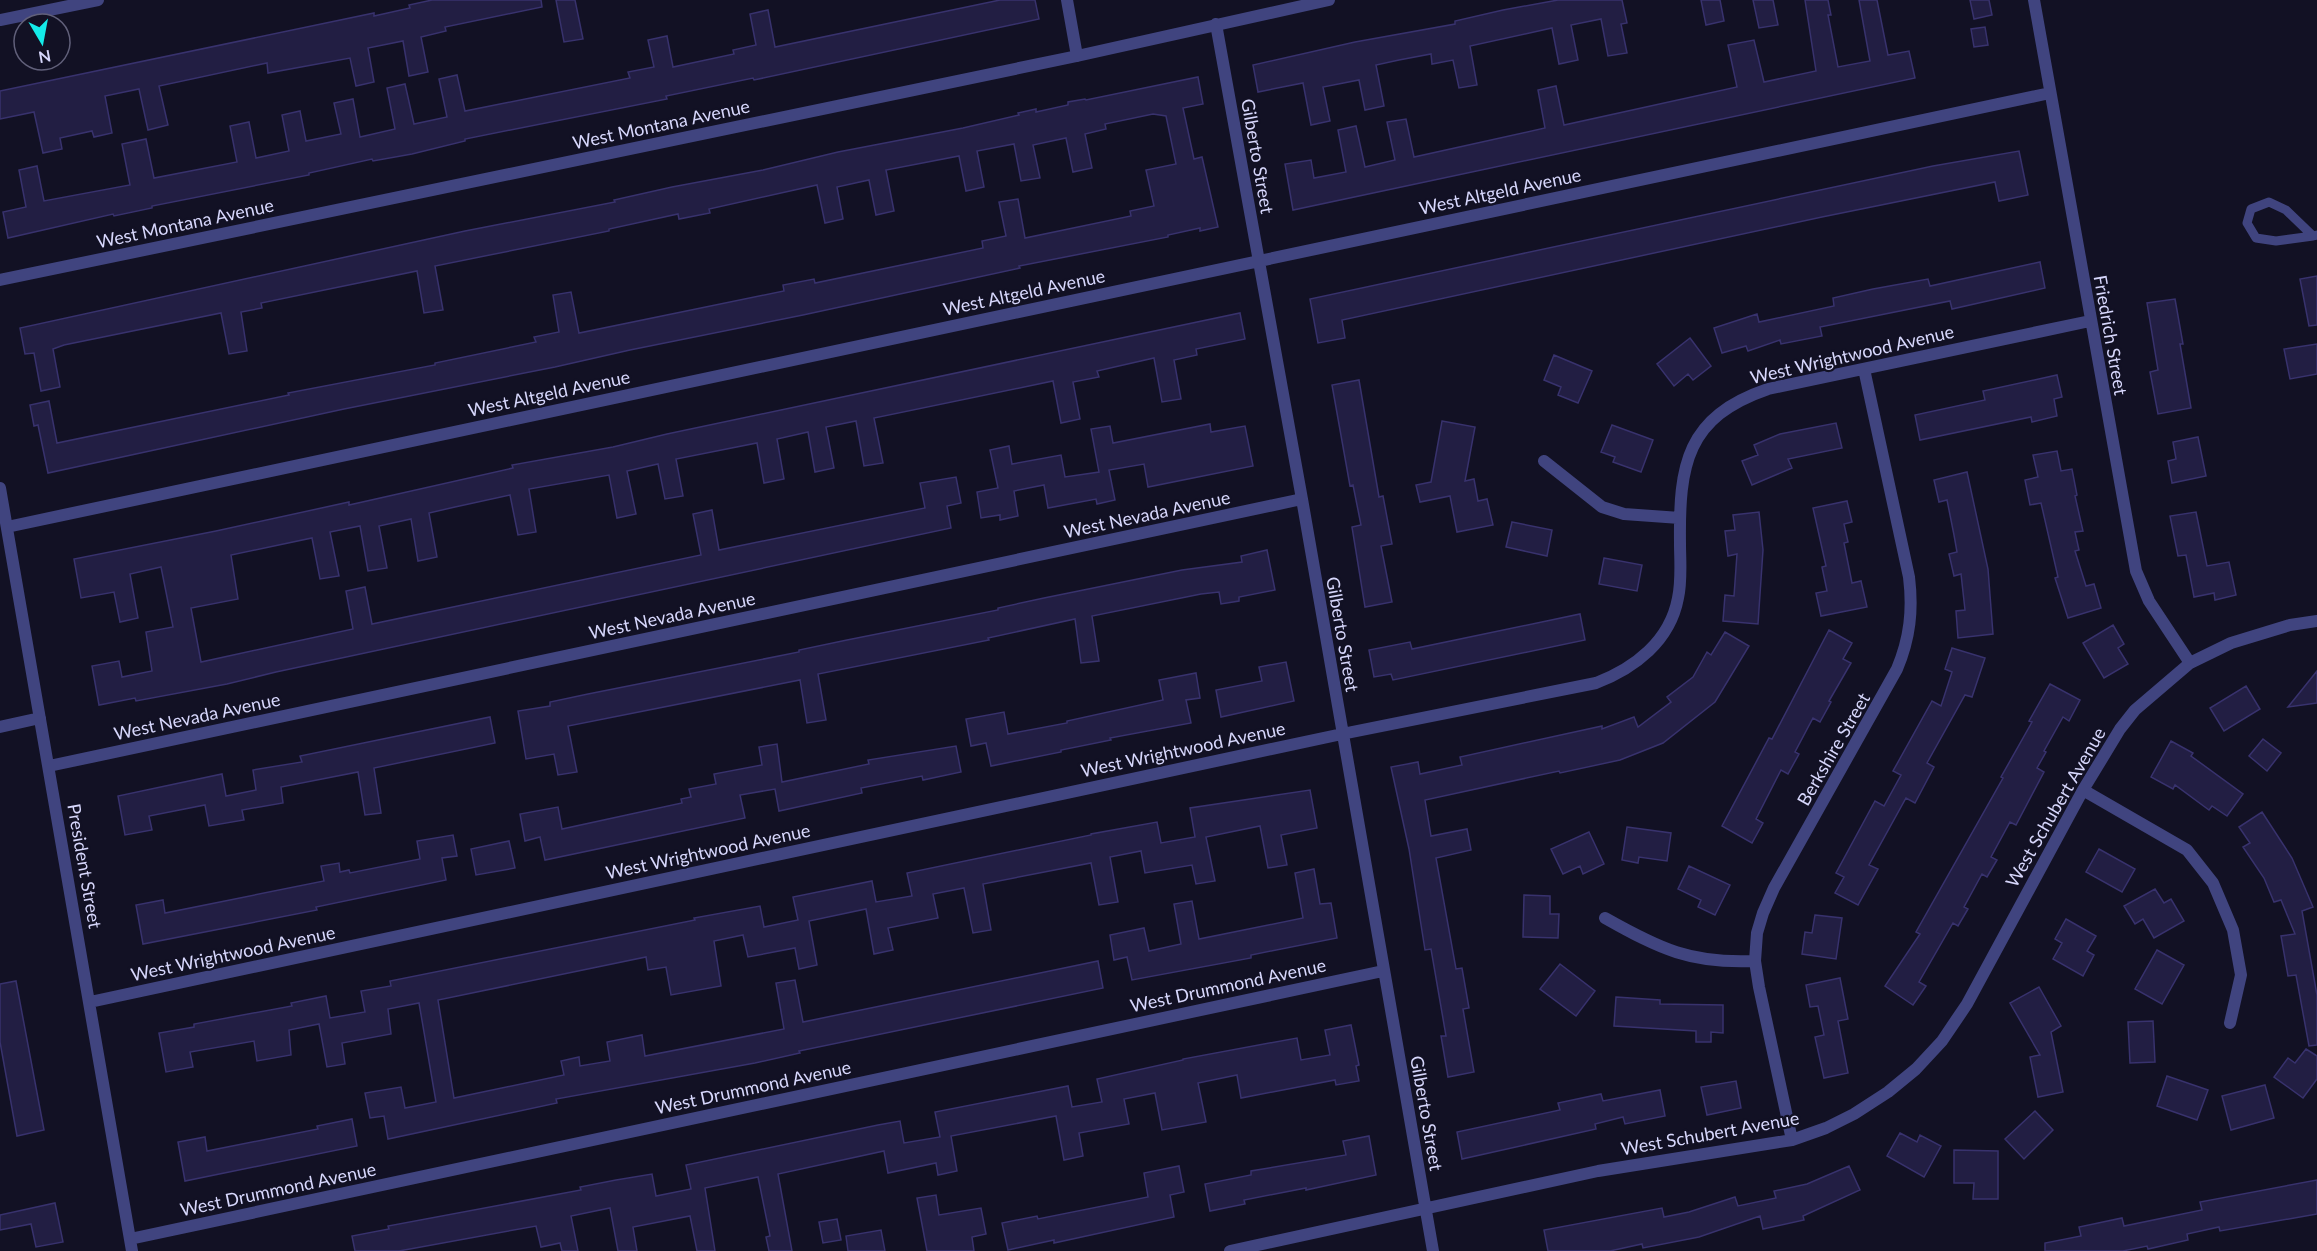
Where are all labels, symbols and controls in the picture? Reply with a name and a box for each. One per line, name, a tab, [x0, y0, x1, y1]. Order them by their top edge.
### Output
north arrow	[12, 12, 72, 72]
text: N	[37, 47, 52, 68]
street label: West Montana Avenue	[570, 94, 752, 154]
street label: Gilberto Street	[1237, 97, 1279, 216]
street label: West Altgeld Avenue	[1417, 163, 1583, 219]
street label: West Montana Avenue	[94, 193, 276, 253]
street label: West Altgeld Avenue	[941, 264, 1107, 320]
street label: Friedrich Street	[2090, 273, 2132, 397]
street label: West Wrightwood Avenue	[1748, 320, 1956, 388]
street label: West Altgeld Avenue	[466, 365, 632, 421]
street label: West Nevada Avenue	[1062, 486, 1232, 542]
street label: Gilberto Street	[1322, 575, 1364, 694]
street label: West Nevada Avenue	[587, 587, 757, 643]
street label: West Nevada Avenue	[112, 688, 282, 744]
street label: Berkshire Street	[1792, 688, 1874, 809]
street label: West Wrightwood Avenue	[1079, 717, 1287, 781]
street label: West Schubert Avenue	[2000, 723, 2110, 891]
street label: President Street	[63, 802, 107, 931]
street label: West Wrightwood Avenue	[604, 819, 812, 883]
street label: West Wrightwood Avenue	[129, 921, 337, 985]
street label: West Drummond Avenue	[1128, 953, 1328, 1017]
street label: Gilberto Street	[1406, 1054, 1448, 1173]
street label: West Drummond Avenue	[653, 1055, 853, 1119]
street label: West Schubert Avenue	[1619, 1106, 1801, 1160]
street label: West Drummond Avenue	[178, 1157, 378, 1221]

